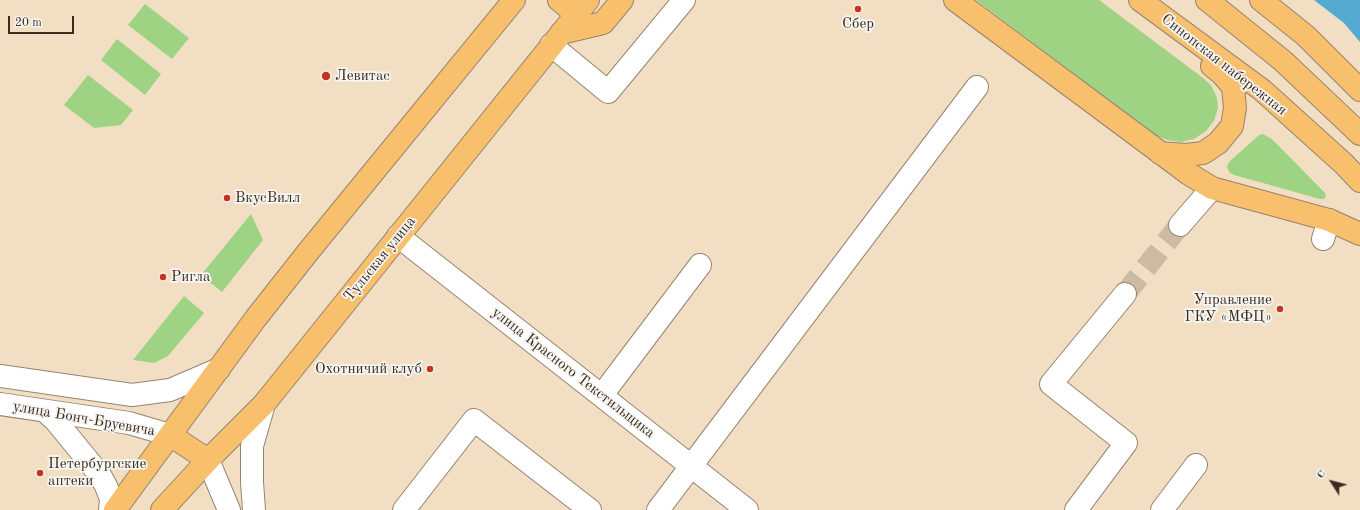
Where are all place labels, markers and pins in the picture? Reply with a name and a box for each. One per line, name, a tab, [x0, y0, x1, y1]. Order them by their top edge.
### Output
marker: Сбер	[853, 4, 863, 14]
place label: Сбер	[842, 15, 874, 33]
place label: Левитас	[335, 67, 390, 85]
marker: Левитас	[320, 70, 332, 82]
place label: ВкусВилл	[235, 189, 300, 207]
marker: ВкусВилл	[222, 193, 232, 203]
place label: Ригла	[171, 268, 210, 286]
marker: Ригла	[158, 272, 168, 282]
place label: Управление ГКУ «МФЦ»	[1184, 291, 1272, 326]
marker: Управление ГКУ «МФЦ»	[1275, 304, 1285, 314]
place label: Охотничий клуб	[315, 360, 422, 378]
marker: Охотничий клуб	[425, 364, 435, 374]
place label: Петербургские аптеки	[48, 455, 146, 490]
marker: Петербургские аптеки	[35, 468, 45, 478]

